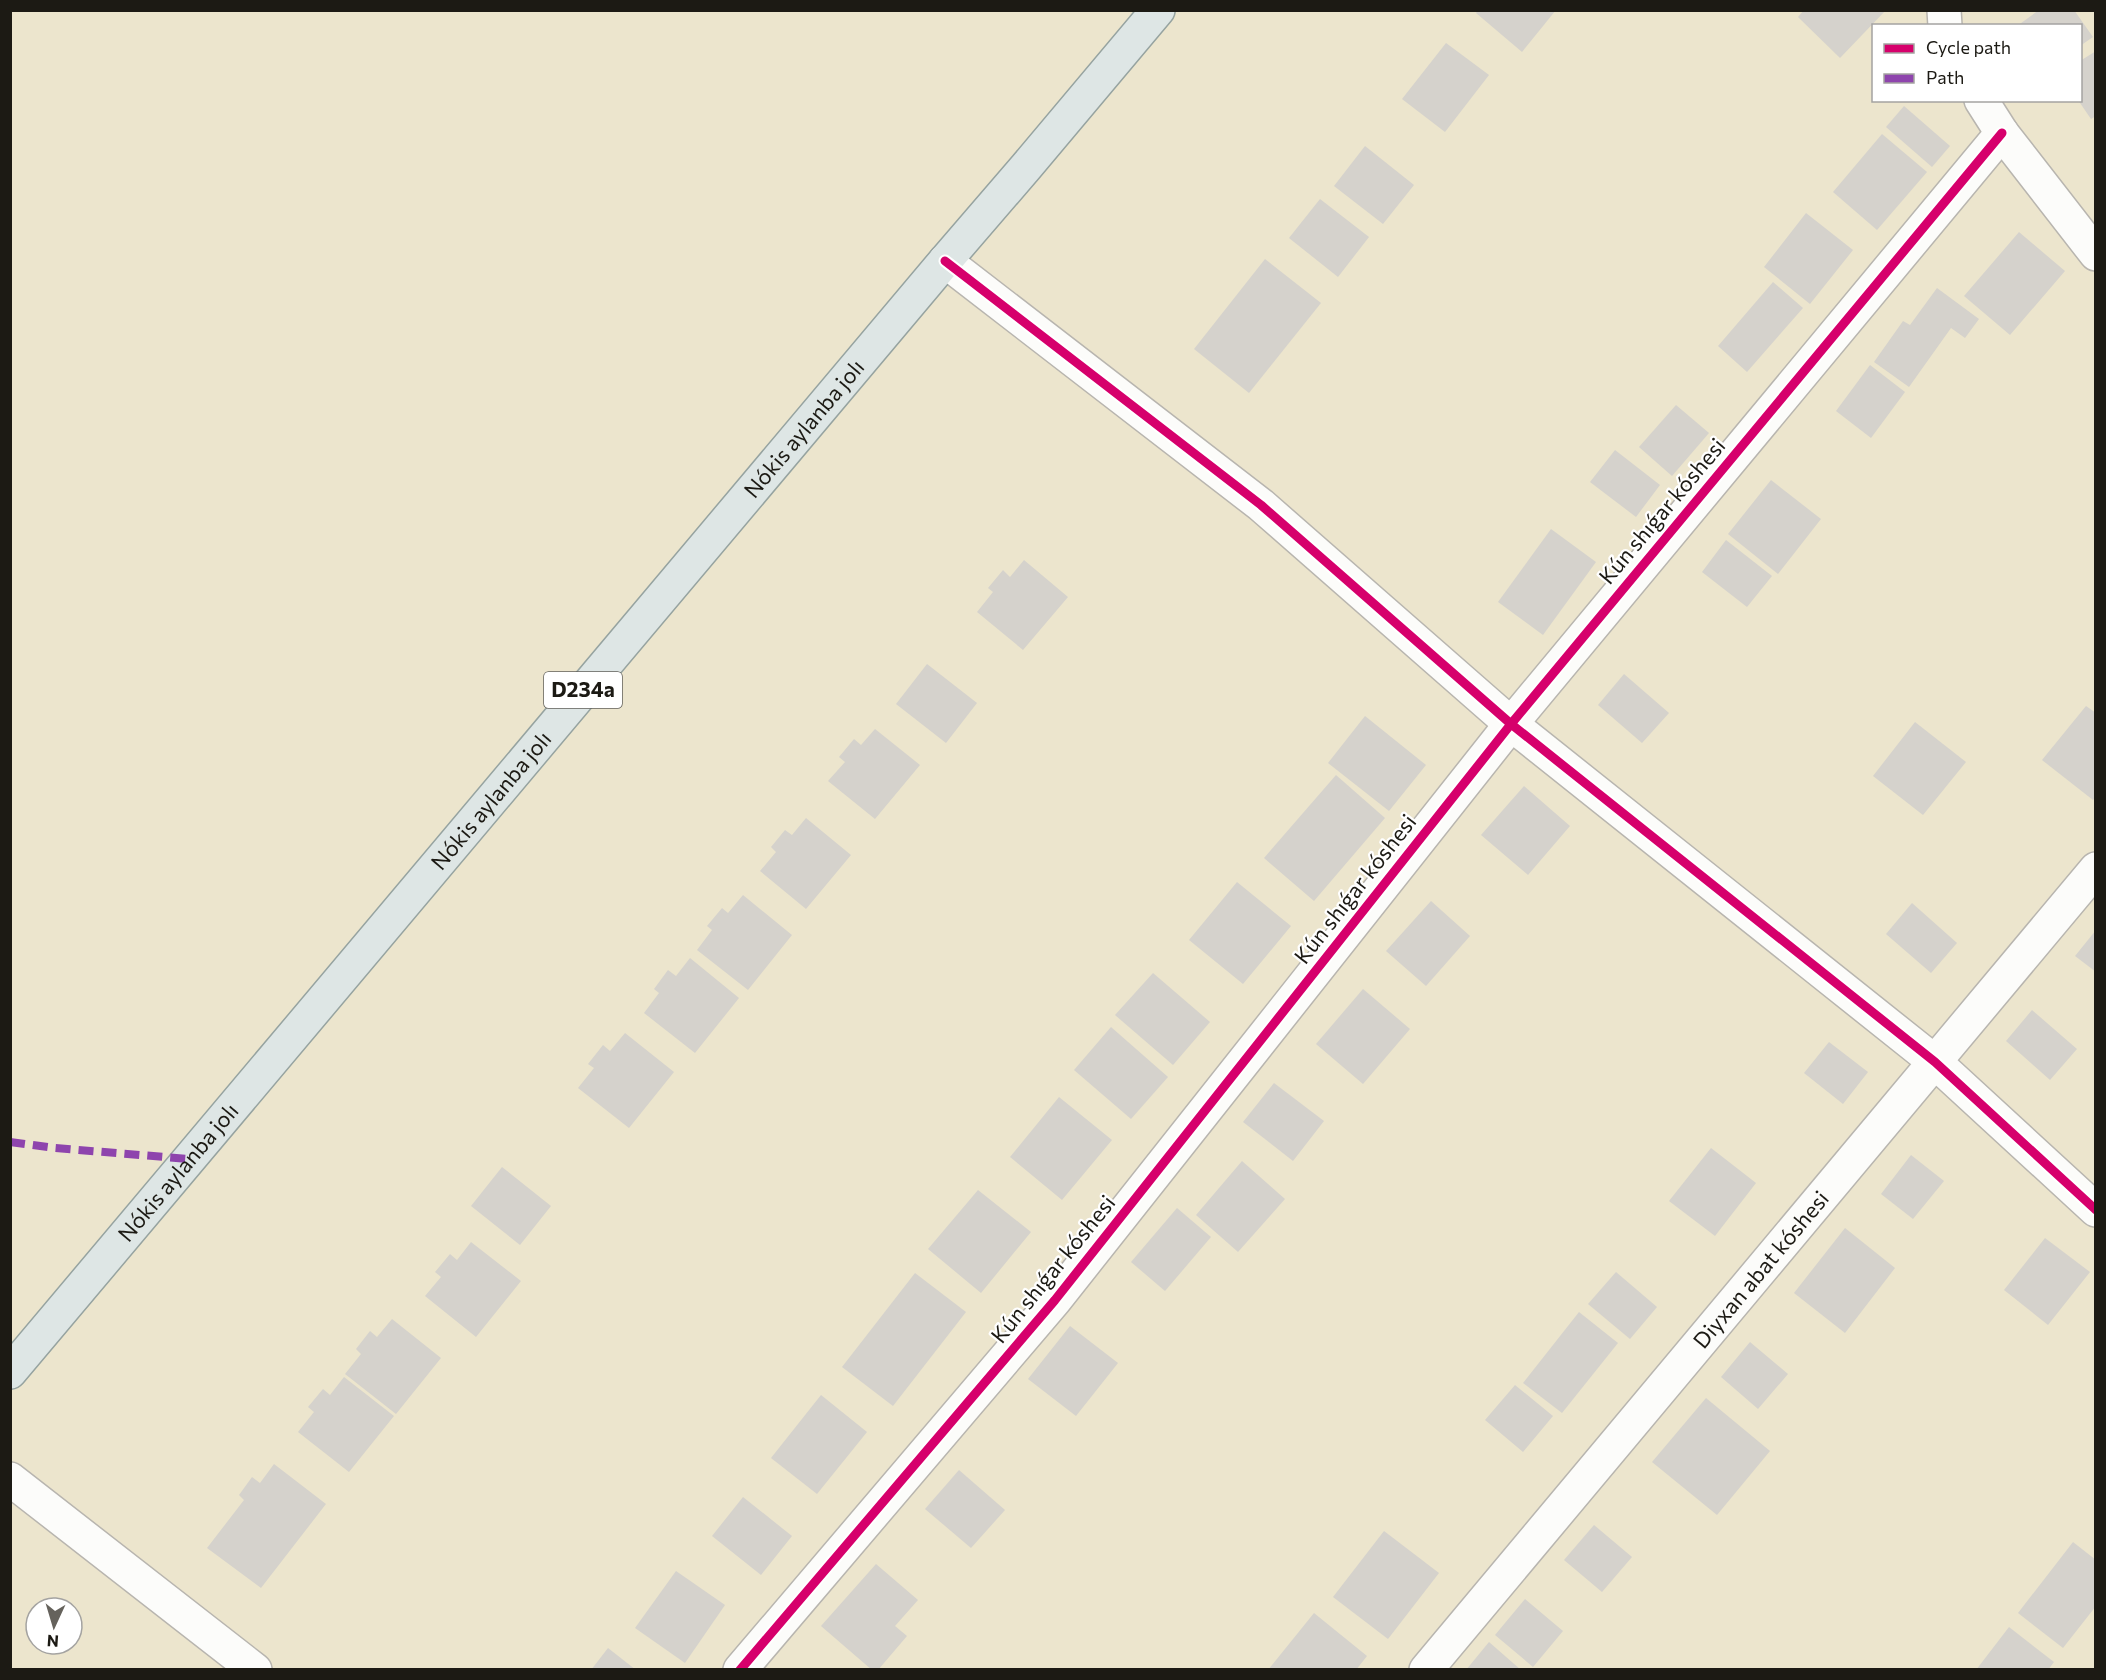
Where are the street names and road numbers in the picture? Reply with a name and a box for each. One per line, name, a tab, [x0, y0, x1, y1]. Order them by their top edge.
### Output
street label: Nókis aylanba jolı	[738, 354, 869, 503]
street label: Kún shıǵar kóshesi	[1593, 432, 1731, 589]
road number: D234a	[544, 672, 622, 708]
street label: Nókis aylanba jolı	[425, 725, 557, 875]
street label: Kún shıǵar kóshesi	[1288, 809, 1421, 969]
street label: Nókis aylanba jolı	[112, 1097, 244, 1247]
street label: Diyxan abat kóshesi	[1687, 1185, 1834, 1353]
street label: Kún shıǵar kóshesi	[985, 1189, 1120, 1348]

